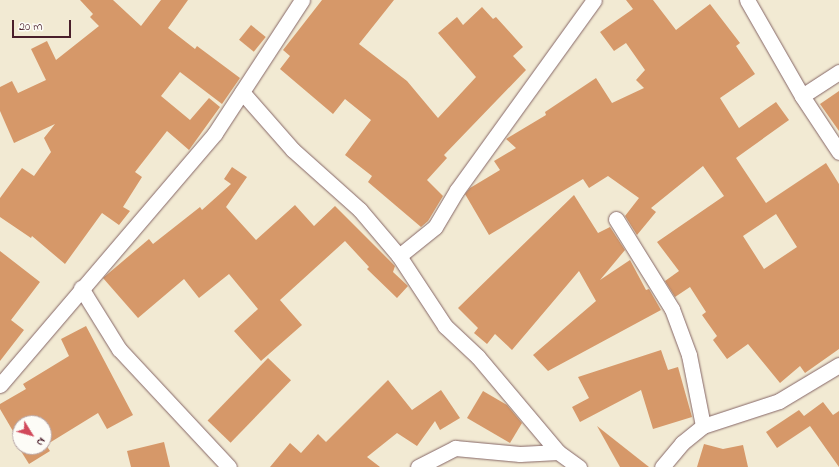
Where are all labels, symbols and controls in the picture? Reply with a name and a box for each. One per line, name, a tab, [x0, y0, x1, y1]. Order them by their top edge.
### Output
scale bar	[14, 12, 73, 38]
text: 20 m	[19, 18, 42, 36]
north arrow	[12, 415, 52, 455]
text: N	[32, 434, 49, 449]

